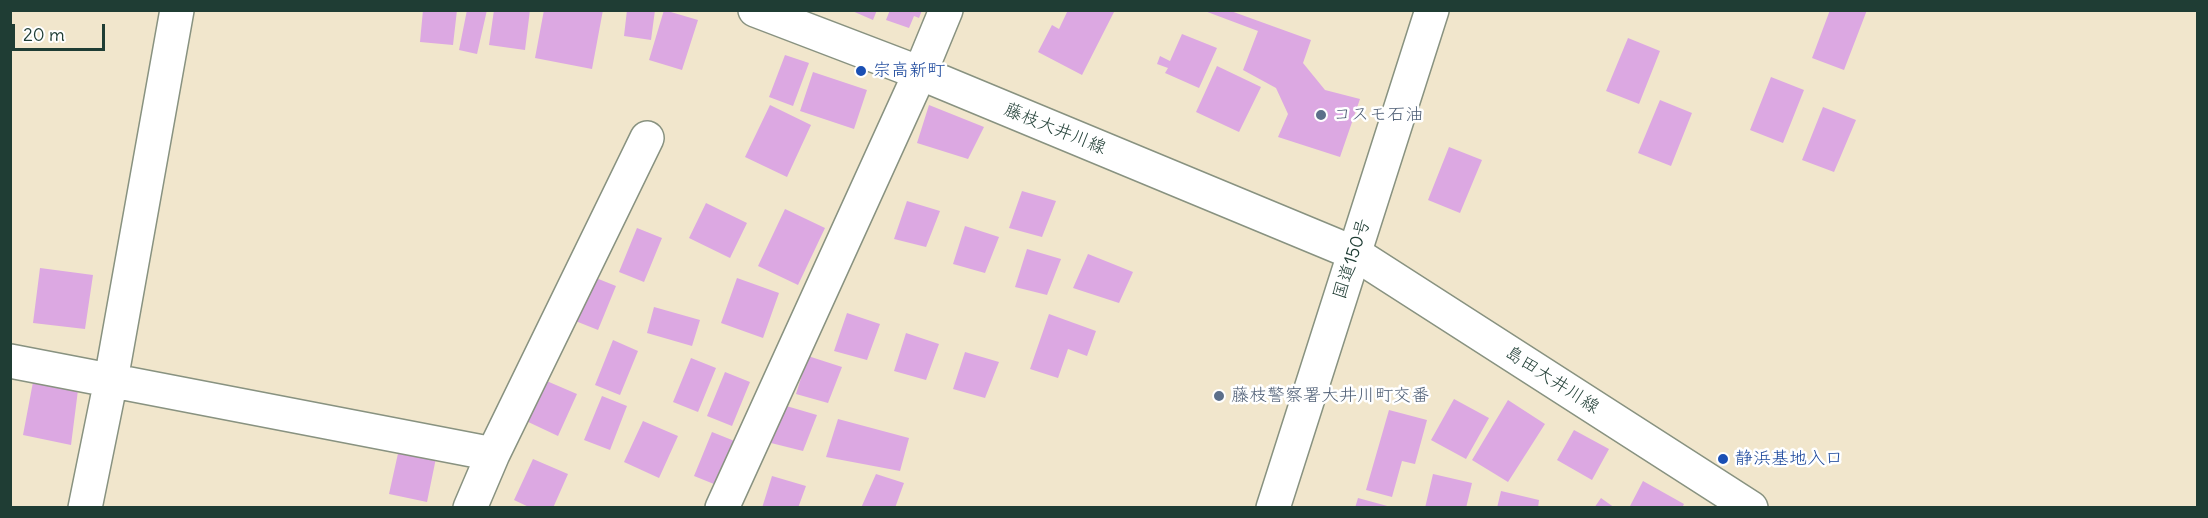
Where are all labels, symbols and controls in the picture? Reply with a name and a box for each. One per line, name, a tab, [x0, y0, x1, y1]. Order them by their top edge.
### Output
scale bar	[15, 12, 108, 50]
text: 20 m	[23, 23, 65, 46]
place label: 宗高新町	[873, 60, 945, 82]
marker: 宗高新町	[854, 64, 868, 78]
street label: 藤枝大井川線	[1001, 99, 1109, 159]
place label: コスモ石油	[1333, 104, 1423, 126]
marker: コスモ石油	[1314, 108, 1328, 122]
street label: 国道150号	[1329, 216, 1375, 302]
street label: 島田大井川線	[1501, 342, 1603, 418]
place label: 藤枝警察署大井川町交番	[1231, 385, 1429, 407]
marker: 藤枝警察署大井川町交番	[1212, 389, 1226, 403]
place label: 静浜基地入口	[1735, 448, 1843, 470]
marker: 静浜基地入口	[1716, 452, 1730, 466]

